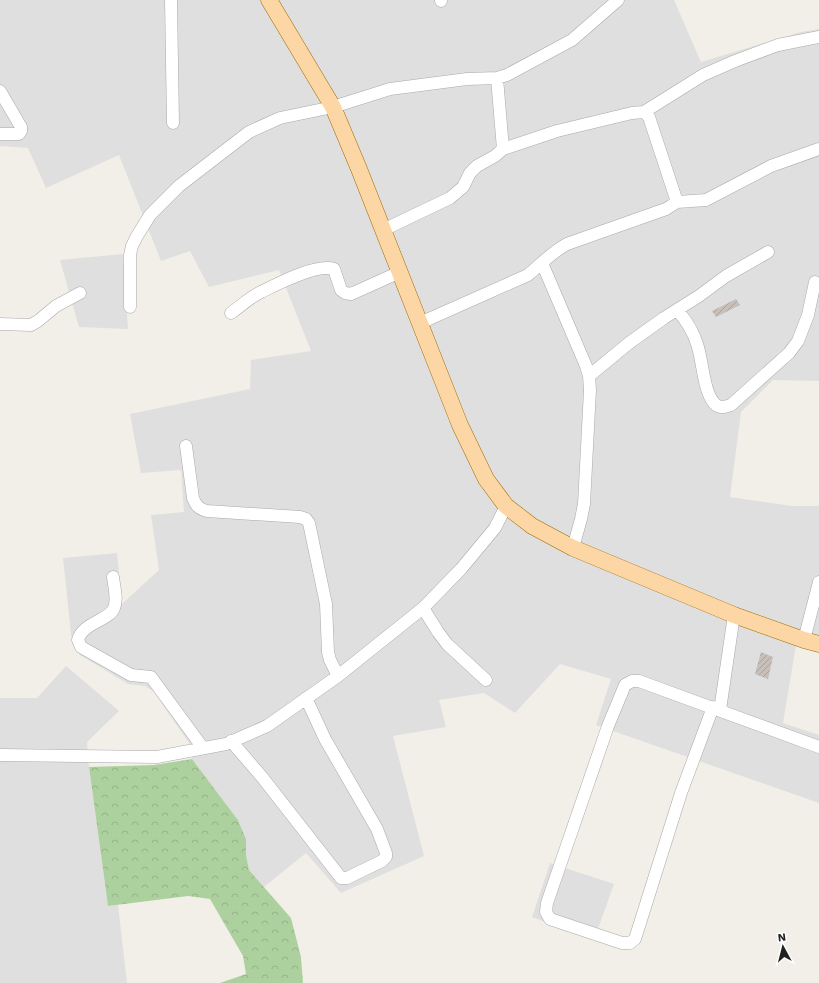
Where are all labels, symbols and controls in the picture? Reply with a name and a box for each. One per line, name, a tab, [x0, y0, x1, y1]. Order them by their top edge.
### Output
north arrow	[763, 927, 803, 967]
text: N	[777, 931, 787, 945]

